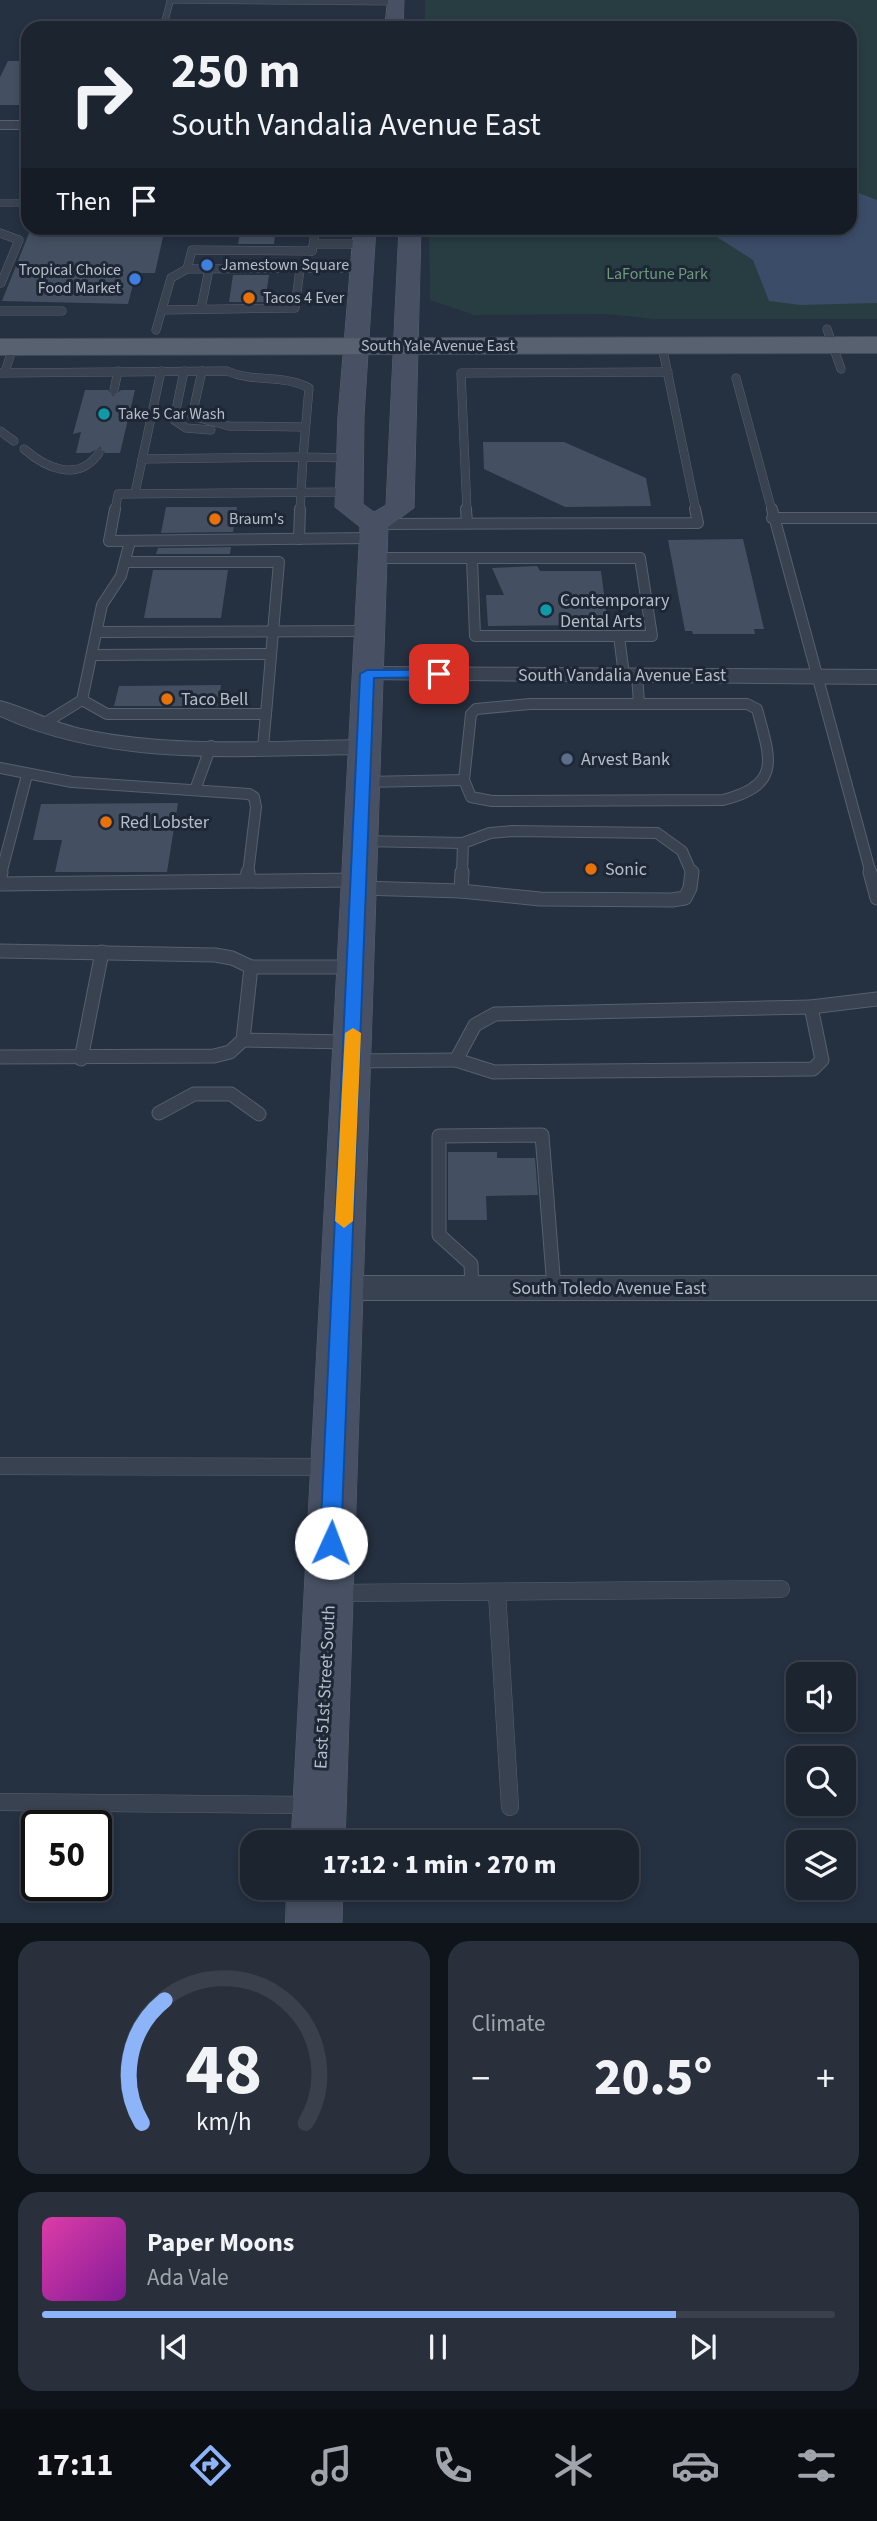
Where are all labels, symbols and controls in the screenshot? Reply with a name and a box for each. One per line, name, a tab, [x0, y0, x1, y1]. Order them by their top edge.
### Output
text: 250 m	[171, 37, 300, 107]
icon: right	[56, 49, 147, 140]
text: South Vandalia Avenue East	[171, 102, 541, 148]
icon: arrive	[125, 182, 163, 220]
text: Then	[56, 183, 111, 220]
place label: Jamestown Square	[221, 254, 349, 276]
marker: Jamestown Square	[199, 257, 215, 273]
place label: Tropical Choice Food Market	[18, 259, 122, 299]
park label: LaFortune Park	[606, 263, 708, 285]
marker: Tropical Choice Food Market	[127, 271, 143, 287]
place label: Tacos 4 Ever	[263, 287, 345, 309]
marker: Tacos 4 Ever	[241, 290, 257, 306]
street label: South Yale Avenue East	[361, 335, 516, 357]
place label: Take 5 Car Wash	[118, 403, 225, 425]
marker: Take 5 Car Wash	[96, 406, 112, 422]
place label: Braum's	[229, 508, 284, 530]
marker: Braum's	[207, 511, 223, 527]
place label: Contemporary Dental Arts	[560, 588, 670, 634]
marker: Contemporary Dental Arts	[538, 602, 554, 618]
pin	[409, 644, 469, 704]
icon: arrive	[420, 655, 458, 693]
street label: South Vandalia Avenue East	[518, 663, 726, 688]
place label: Taco Bell	[181, 687, 248, 712]
marker: Taco Bell	[159, 691, 175, 707]
place label: Arvest Bank	[581, 747, 670, 772]
marker: Arvest Bank	[559, 751, 575, 767]
place label: Red Lobster	[120, 810, 210, 835]
marker: Red Lobster	[98, 814, 114, 830]
place label: Sonic	[605, 857, 647, 882]
marker: Sonic	[583, 861, 599, 877]
street label: South Toledo Avenue East	[512, 1276, 706, 1301]
position arrow	[294, 1506, 368, 1580]
street label: East 51st Street South	[308, 1604, 342, 1770]
map controls	[786, 1662, 856, 1900]
button: sound	[786, 1662, 856, 1732]
button: search	[786, 1746, 856, 1816]
speed limit sign: 50	[21, 1810, 112, 1901]
button: layers	[786, 1830, 856, 1900]
text: 17:12 · 1 min · 270 m	[323, 1846, 556, 1883]
text: Climate	[472, 2007, 545, 2040]
text: 48	[185, 2019, 262, 2123]
text: 20.5°	[594, 2041, 713, 2115]
text: −	[472, 2052, 490, 2106]
text: +	[816, 2052, 835, 2106]
text: km/h	[196, 2104, 252, 2140]
text: Paper Moons	[147, 2224, 294, 2261]
text: Ada Vale	[147, 2261, 229, 2294]
icon: previous	[155, 2328, 193, 2366]
icon: pause	[419, 2328, 457, 2366]
icon: next	[684, 2328, 722, 2366]
icon: directions	[186, 2441, 235, 2490]
icon: music	[307, 2441, 356, 2490]
icon: phone	[428, 2441, 477, 2490]
icon: climate	[549, 2441, 598, 2490]
icon: car	[671, 2441, 720, 2490]
icon: filters	[792, 2441, 841, 2490]
text: 17:11	[36, 2442, 113, 2488]

